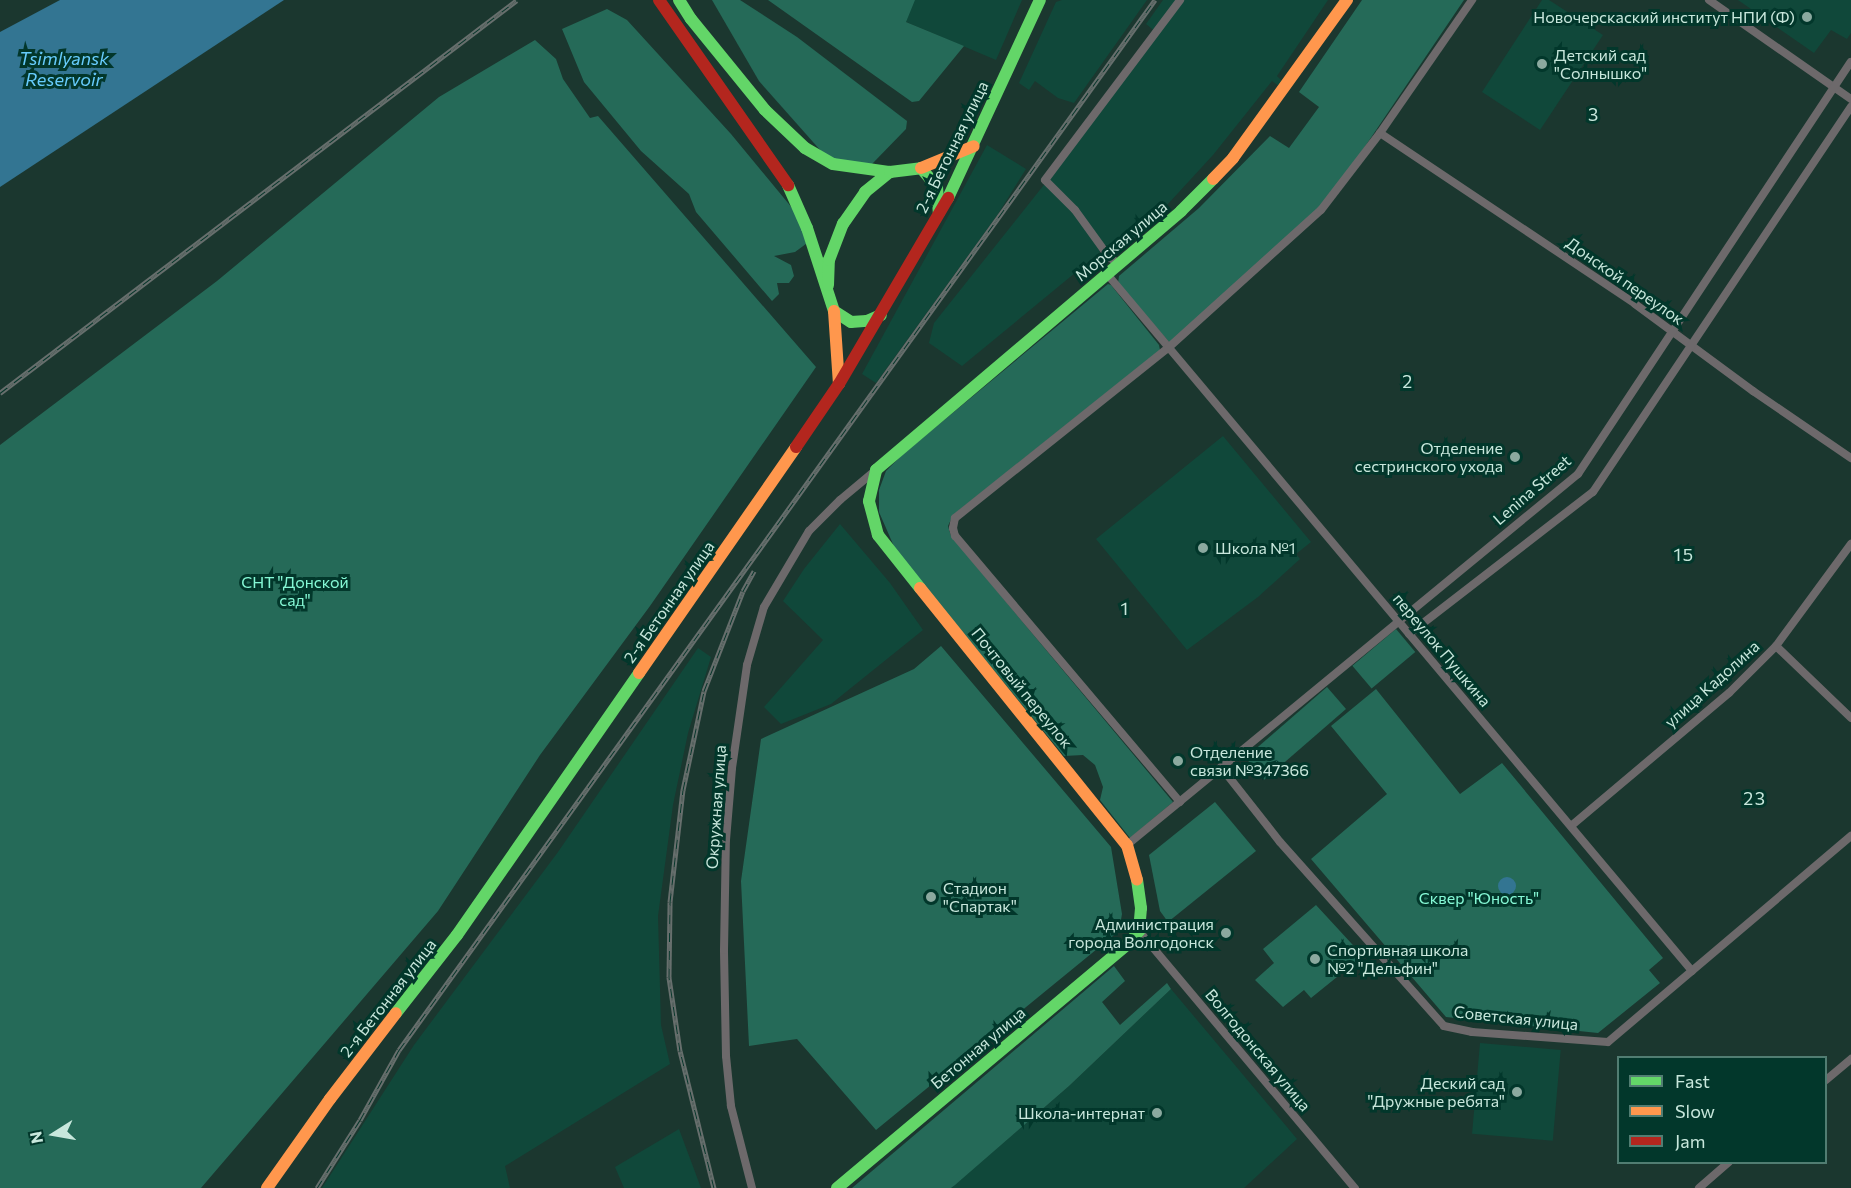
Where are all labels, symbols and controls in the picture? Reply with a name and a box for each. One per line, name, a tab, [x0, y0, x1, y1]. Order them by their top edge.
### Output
place label: Новочерскаский институт НПИ (Ф)	[1533, 7, 1795, 27]
marker: Новочерскаский институт НПИ (Ф)	[1800, 10, 1814, 24]
place label: Детский сад "Солнышко"	[1554, 45, 1647, 83]
water label: Tsimlyansk Reservoir	[19, 48, 109, 90]
marker: Детский сад "Солнышко"	[1535, 57, 1549, 71]
street label: 2-я Бетонная улица	[912, 78, 992, 216]
district label: 3	[1588, 103, 1600, 125]
street label: Морская улица	[1071, 197, 1171, 285]
street label: Донской переулок	[1562, 233, 1688, 329]
district label: 2	[1402, 370, 1414, 392]
place label: Отделение сестринского ухода	[1355, 438, 1503, 476]
marker: Отделение сестринского ухода	[1508, 450, 1522, 464]
street label: Lenina Street	[1489, 451, 1575, 529]
street label: 2-я Бетонная улица	[620, 537, 718, 667]
place label: Школа №1	[1215, 538, 1296, 558]
marker: Школа №1	[1196, 541, 1210, 555]
district label: 15	[1673, 543, 1695, 565]
park label: СНТ "Донской сад"	[241, 572, 349, 610]
street label: переулок Пушкина	[1389, 589, 1495, 711]
district label: 1	[1120, 597, 1130, 619]
street label: Почтовый переулок	[967, 624, 1077, 752]
street label: улица Кадолина	[1661, 637, 1763, 731]
place label: Отделение связи №347366	[1190, 742, 1309, 780]
street label: Окружная улица	[702, 744, 730, 870]
marker: Отделение связи №347366	[1171, 754, 1185, 768]
district label: 23	[1743, 787, 1767, 809]
place label: Стадион "Спартак"	[943, 878, 1017, 916]
park label: Сквер "Юность"	[1419, 888, 1539, 908]
marker: Стадион "Спартак"	[924, 890, 938, 904]
place label: Администрация города Волгодонск	[1068, 914, 1214, 952]
marker: Администрация города Волгодонск	[1219, 926, 1233, 940]
street label: 2-я Бетонная улица	[336, 935, 440, 1061]
place label: Спортивная школа №2 "Дельфин"	[1327, 940, 1468, 978]
marker: Спортивная школа №2 "Дельфин"	[1308, 952, 1322, 966]
street label: Волгодонская улица	[1201, 985, 1315, 1115]
street label: Советская улица	[1453, 1002, 1579, 1034]
street label: Бетонная улица	[927, 1003, 1029, 1093]
legend	[1617, 1056, 1827, 1164]
text: Fast	[1675, 1070, 1710, 1092]
place label: Деский сад "Дружные ребята"	[1367, 1073, 1505, 1111]
marker: Деский сад "Дружные ребята"	[1510, 1085, 1524, 1099]
text: Slow	[1675, 1100, 1715, 1122]
place label: Школа-интернат	[1018, 1103, 1145, 1123]
north arrow	[24, 1104, 84, 1164]
marker: Школа-интернат	[1150, 1106, 1164, 1120]
text: N	[25, 1130, 46, 1145]
text: Jam	[1675, 1130, 1705, 1152]

